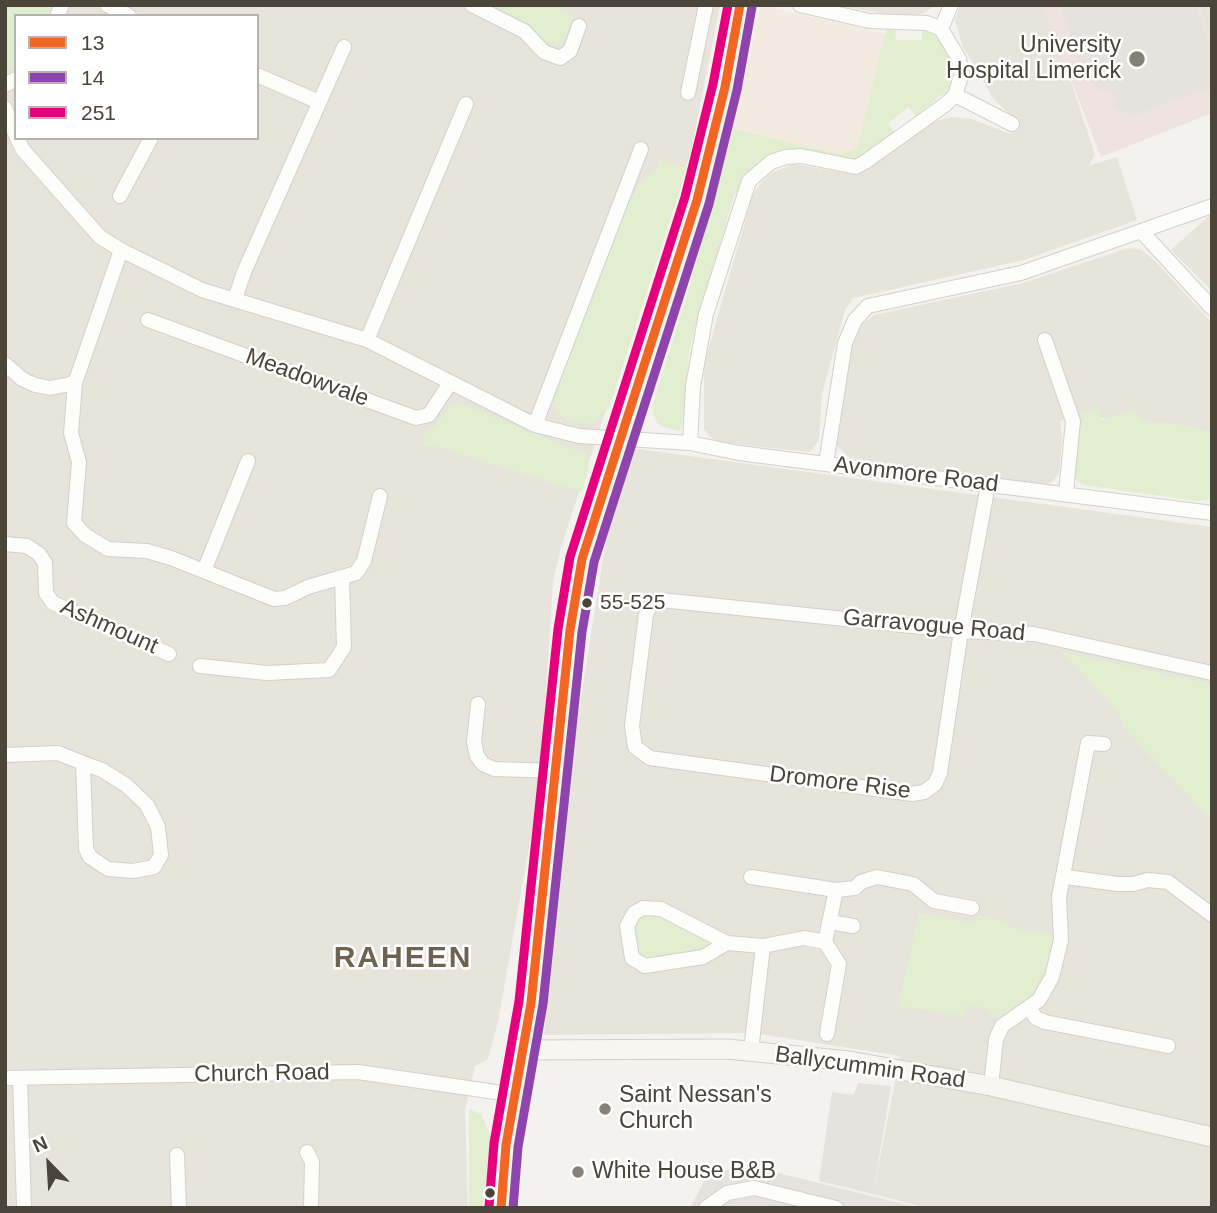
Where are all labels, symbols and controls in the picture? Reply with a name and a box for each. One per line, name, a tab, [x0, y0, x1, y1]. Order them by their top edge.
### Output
legend	[14, 14, 259, 140]
text: 13	[81, 31, 104, 54]
place label: University Hospital Limerick	[946, 32, 1121, 86]
marker: University Hospital Limerick	[1127, 49, 1147, 69]
text: 14	[81, 66, 104, 89]
text: 251	[81, 101, 116, 124]
street label: Meadowvale	[242, 343, 372, 413]
street label: Avonmore Road	[832, 451, 1000, 499]
place label: 55-525	[600, 590, 665, 616]
street label: Ashmount	[56, 593, 162, 661]
marker: 55-525	[580, 596, 594, 610]
street label: Garravogue Road	[842, 604, 1026, 648]
street label: Dromore Rise	[768, 761, 912, 805]
district label: RAHEEN	[334, 941, 472, 977]
street label: Ballycummin Road	[773, 1041, 967, 1095]
street label: Church Road	[194, 1059, 330, 1089]
place label: Saint Nessan's Church	[619, 1082, 772, 1136]
marker: Saint Nessan's Church	[597, 1101, 613, 1117]
north arrow	[14, 1129, 84, 1199]
text: N	[30, 1132, 51, 1157]
place label: White House B&B	[592, 1158, 776, 1186]
marker: White House B&B	[570, 1164, 586, 1180]
unlabelled marker	[483, 1186, 497, 1200]

